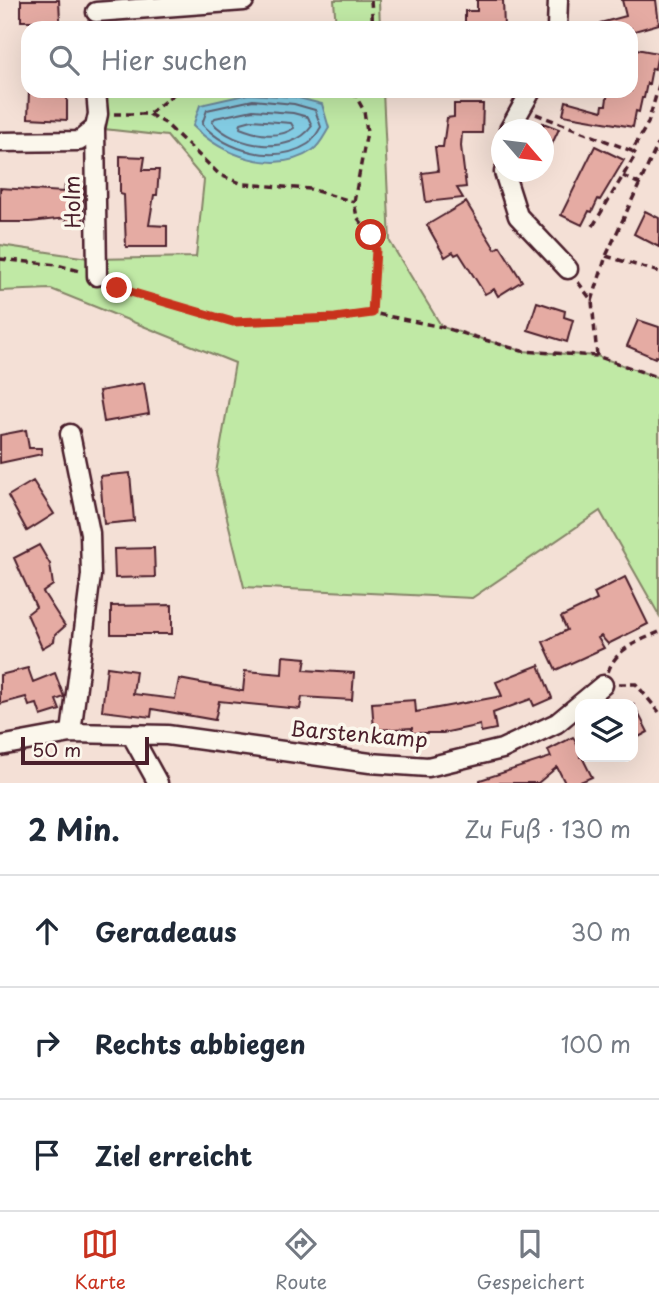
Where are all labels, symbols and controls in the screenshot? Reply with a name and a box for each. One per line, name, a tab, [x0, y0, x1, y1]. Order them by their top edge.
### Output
search box	[21, 21, 638, 98]
text: Hier suchen	[101, 40, 248, 79]
icon: search	[45, 41, 83, 79]
north arrow	[491, 119, 554, 182]
street label: Holm	[55, 175, 87, 229]
route start	[355, 219, 386, 250]
route end	[101, 272, 132, 303]
map controls	[575, 699, 638, 762]
button: layers	[575, 699, 638, 762]
street label: Barstenkamp	[289, 711, 429, 755]
scale bar	[21, 734, 149, 766]
text: 50 m	[32, 735, 81, 763]
text: 2 Min.	[28, 806, 120, 851]
text: Zu Fuß · 130 m	[464, 811, 631, 846]
icon: ahead	[28, 912, 66, 950]
text: Geradeaus	[95, 912, 237, 951]
text: 30 m	[570, 914, 631, 949]
icon: right	[28, 1024, 66, 1062]
text: Rechts abbiegen	[95, 1024, 306, 1063]
text: 100 m	[561, 1026, 631, 1061]
icon: arrive	[28, 1136, 66, 1174]
text: Ziel erreicht	[95, 1136, 253, 1175]
tab: Karte	[75, 1225, 126, 1295]
tab: Route	[275, 1225, 327, 1295]
tab: Gespeichert	[476, 1225, 584, 1295]

